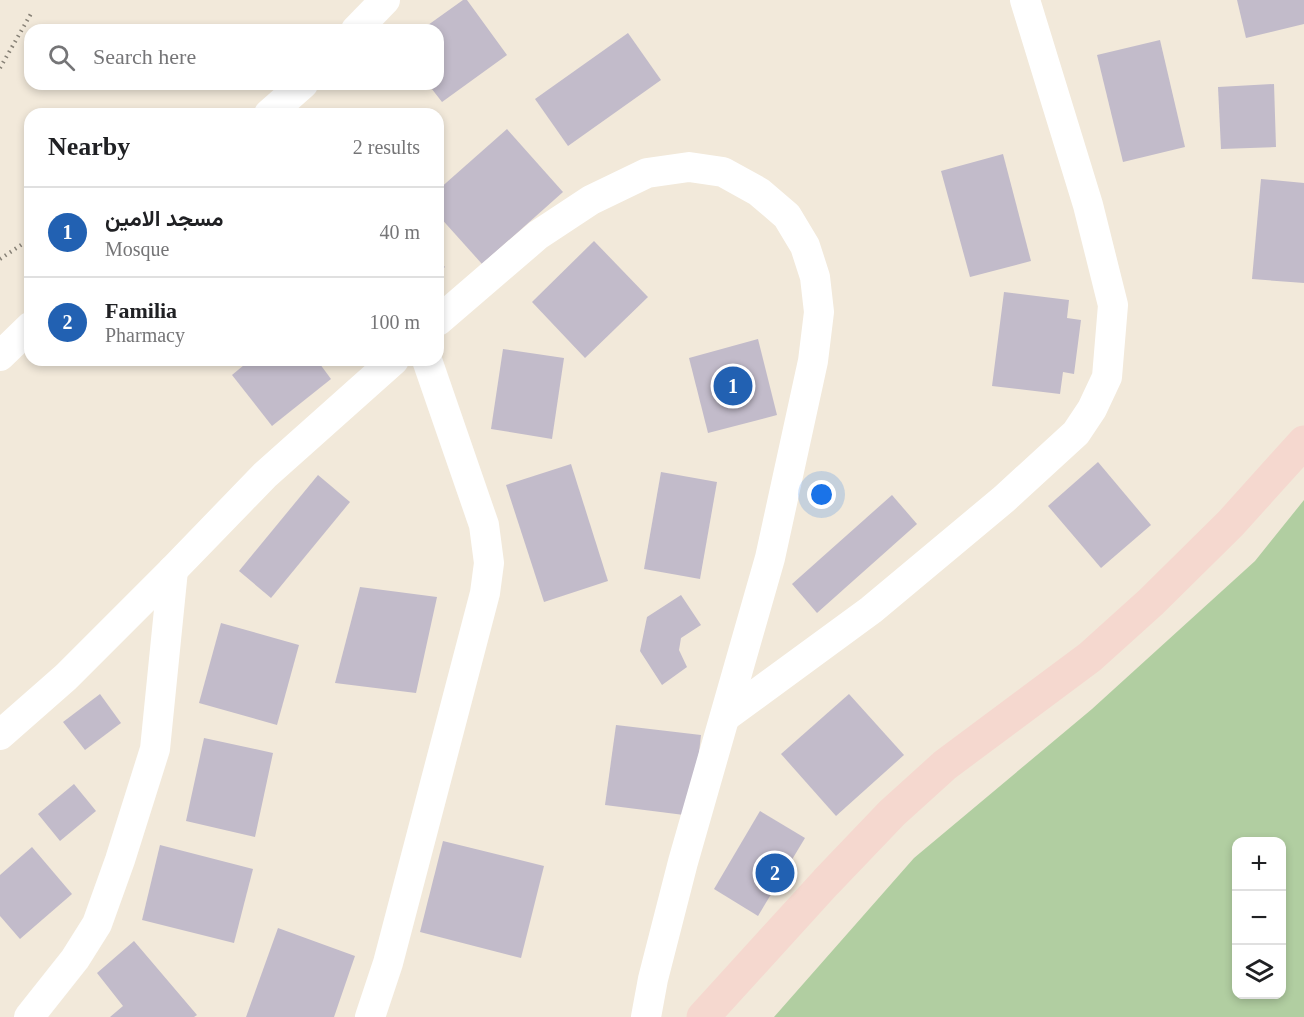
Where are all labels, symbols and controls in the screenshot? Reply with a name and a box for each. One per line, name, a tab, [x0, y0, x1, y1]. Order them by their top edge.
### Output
search box	[24, 24, 444, 90]
icon: search	[45, 41, 78, 74]
text: Search here	[93, 44, 196, 69]
text: Nearby	[48, 132, 130, 161]
text: 2 results	[353, 136, 420, 158]
text: مسجد الامين	[105, 206, 223, 231]
text: 1	[63, 221, 73, 243]
text: 40 m	[379, 221, 420, 243]
text: Mosque	[105, 238, 169, 260]
text: Familia	[105, 298, 177, 323]
text: 2	[63, 311, 73, 333]
text: 100 m	[369, 311, 420, 333]
text: Pharmacy	[105, 324, 185, 346]
pin: 1	[714, 364, 752, 408]
your location	[807, 480, 836, 509]
map controls	[1232, 837, 1286, 999]
button: +	[1232, 837, 1286, 891]
pin: 2	[756, 850, 794, 896]
button: −	[1232, 891, 1286, 945]
button: layers	[1232, 945, 1286, 999]

